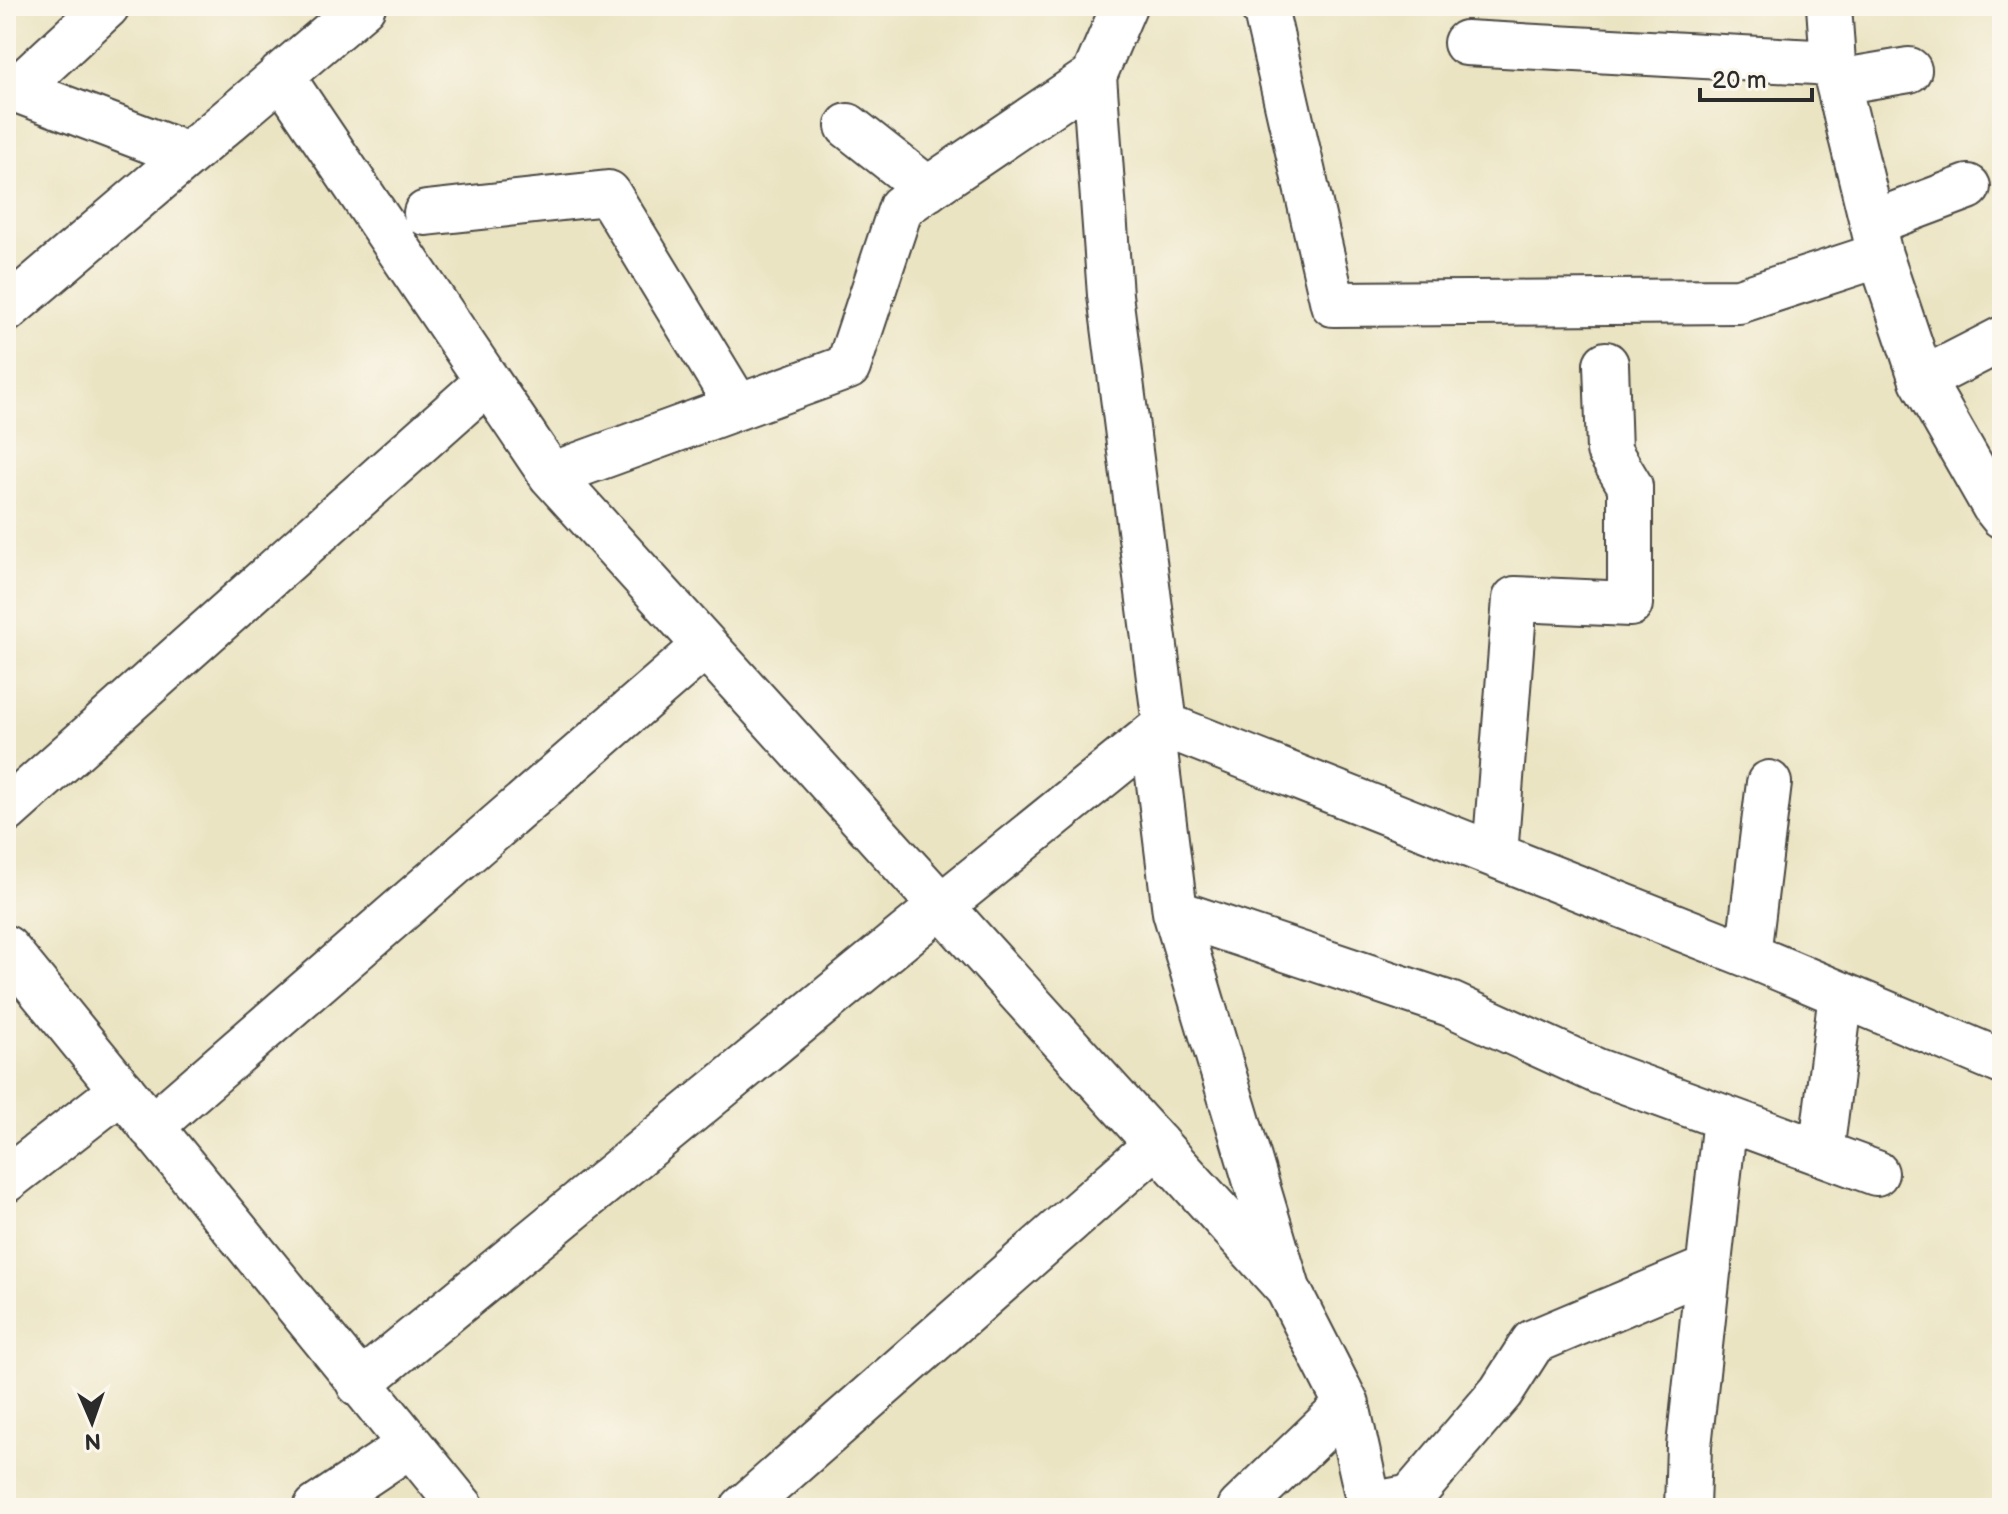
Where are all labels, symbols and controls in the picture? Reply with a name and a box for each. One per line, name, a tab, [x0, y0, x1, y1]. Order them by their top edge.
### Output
scale bar	[1700, 52, 1812, 102]
text: 20 m	[1712, 66, 1767, 95]
north arrow	[52, 1382, 132, 1462]
text: N	[84, 1427, 101, 1454]

